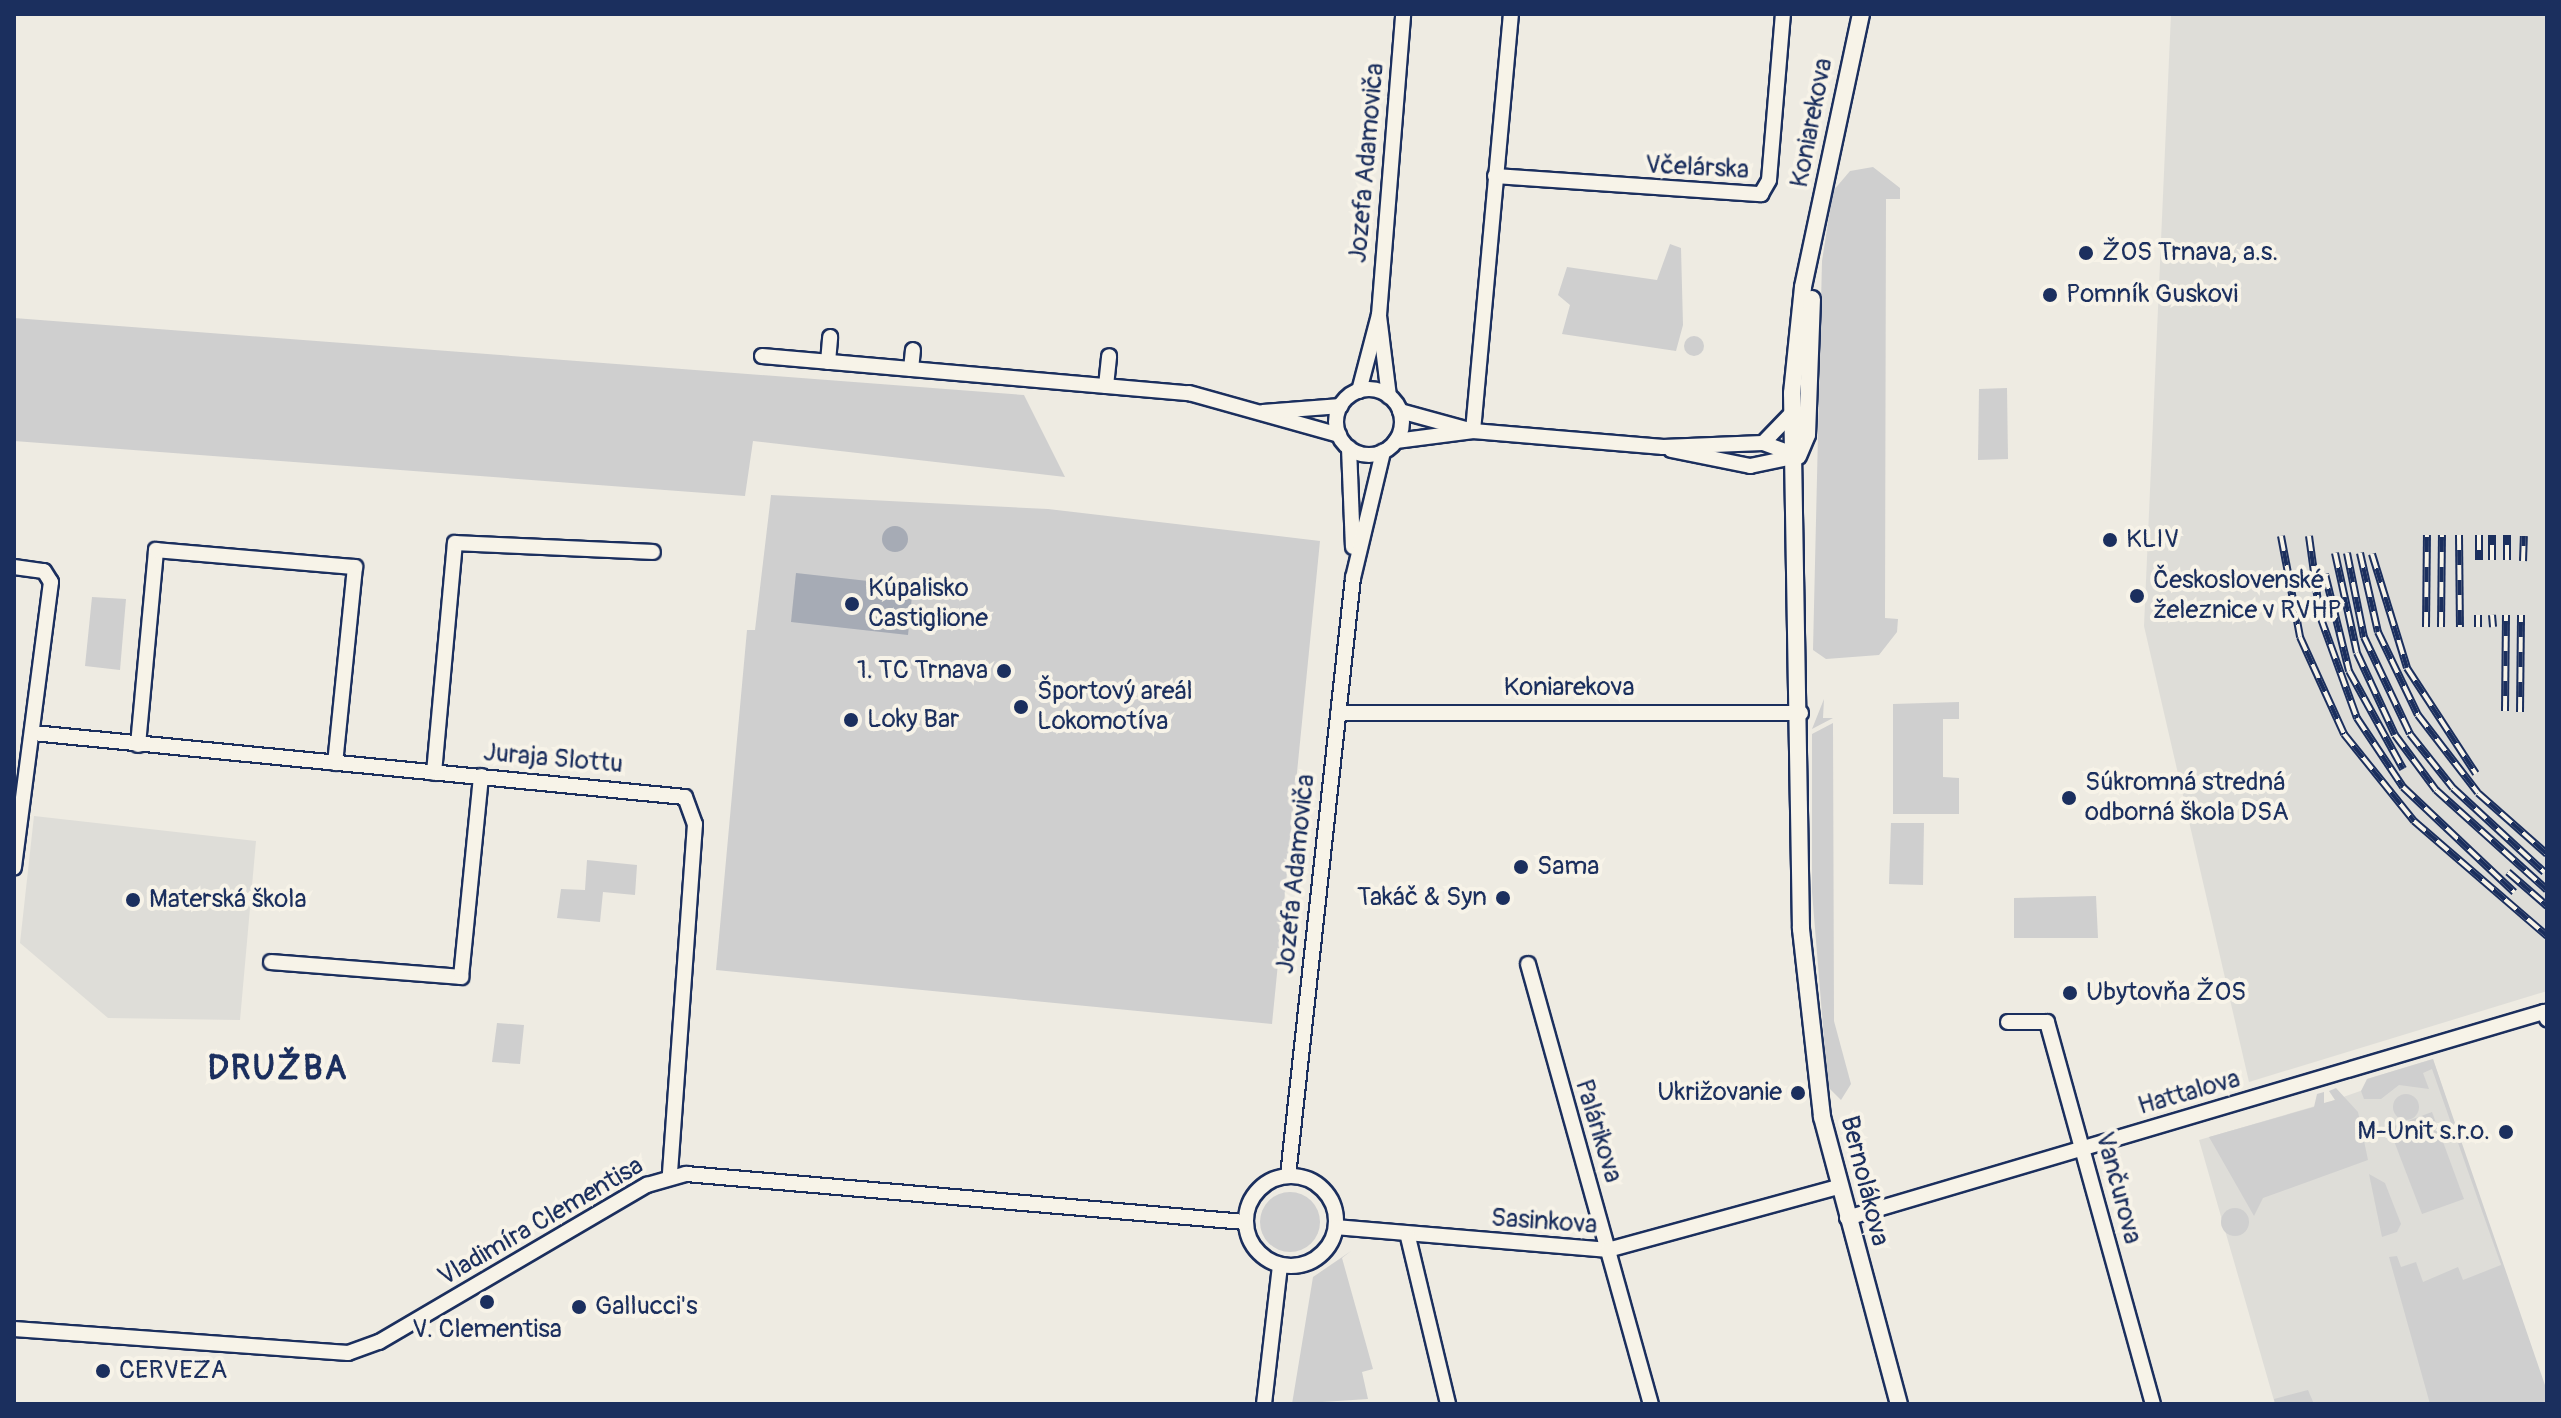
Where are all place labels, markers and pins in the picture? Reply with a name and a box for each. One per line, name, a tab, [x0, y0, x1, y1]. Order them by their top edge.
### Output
place label: ŽOS Trnava, a.s.	[2102, 237, 2278, 269]
marker: ŽOS Trnava, a.s.	[2077, 244, 2095, 262]
place label: Pomník Guskovi	[2066, 279, 2238, 311]
marker: Pomník Guskovi	[2041, 286, 2059, 304]
place label: KLIV	[2126, 524, 2179, 556]
marker: KLIV	[2101, 531, 2119, 549]
place label: Československé železnice v RVHP	[2153, 565, 2342, 626]
place label: Kúpalisko Castiglione	[868, 573, 988, 634]
marker: Československé železnice v RVHP	[2128, 587, 2146, 605]
marker: Kúpalisko Castiglione	[843, 595, 861, 613]
place label: 1. TC Trnava	[857, 655, 988, 687]
marker: 1. TC Trnava	[995, 662, 1013, 680]
place label: Športový areál Lokomotíva	[1037, 676, 1193, 738]
marker: Športový areál Lokomotíva	[1012, 698, 1030, 716]
place label: Loky Bar	[867, 704, 959, 736]
marker: Loky Bar	[842, 711, 860, 729]
place label: Súkromná stredná odborná škola DSA	[2085, 767, 2289, 828]
marker: Súkromná stredná odborná škola DSA	[2060, 789, 2078, 807]
place label: Sama	[1537, 851, 1599, 883]
marker: Sama	[1512, 858, 1530, 876]
place label: Takáč & Syn	[1357, 882, 1487, 914]
place label: Materská škola	[149, 884, 307, 916]
marker: Takáč & Syn	[1494, 889, 1512, 907]
marker: Materská škola	[124, 891, 142, 909]
place label: Ubytovňa ŽOS	[2086, 977, 2246, 1009]
marker: Ubytovňa ŽOS	[2061, 984, 2079, 1002]
place label: Ukrižovanie	[1657, 1077, 1782, 1109]
marker: Ukrižovanie	[1789, 1084, 1807, 1102]
place label: M-Unit s.r.o.	[2357, 1116, 2490, 1148]
marker: M-Unit s.r.o.	[2497, 1123, 2515, 1141]
place label: Gallucci's	[595, 1291, 698, 1323]
marker: V. Clementisa	[478, 1293, 496, 1311]
marker: Gallucci's	[570, 1298, 588, 1316]
place label: V. Clementisa	[412, 1314, 562, 1346]
place label: CERVEZA	[119, 1355, 227, 1387]
marker: CERVEZA	[94, 1362, 112, 1380]

